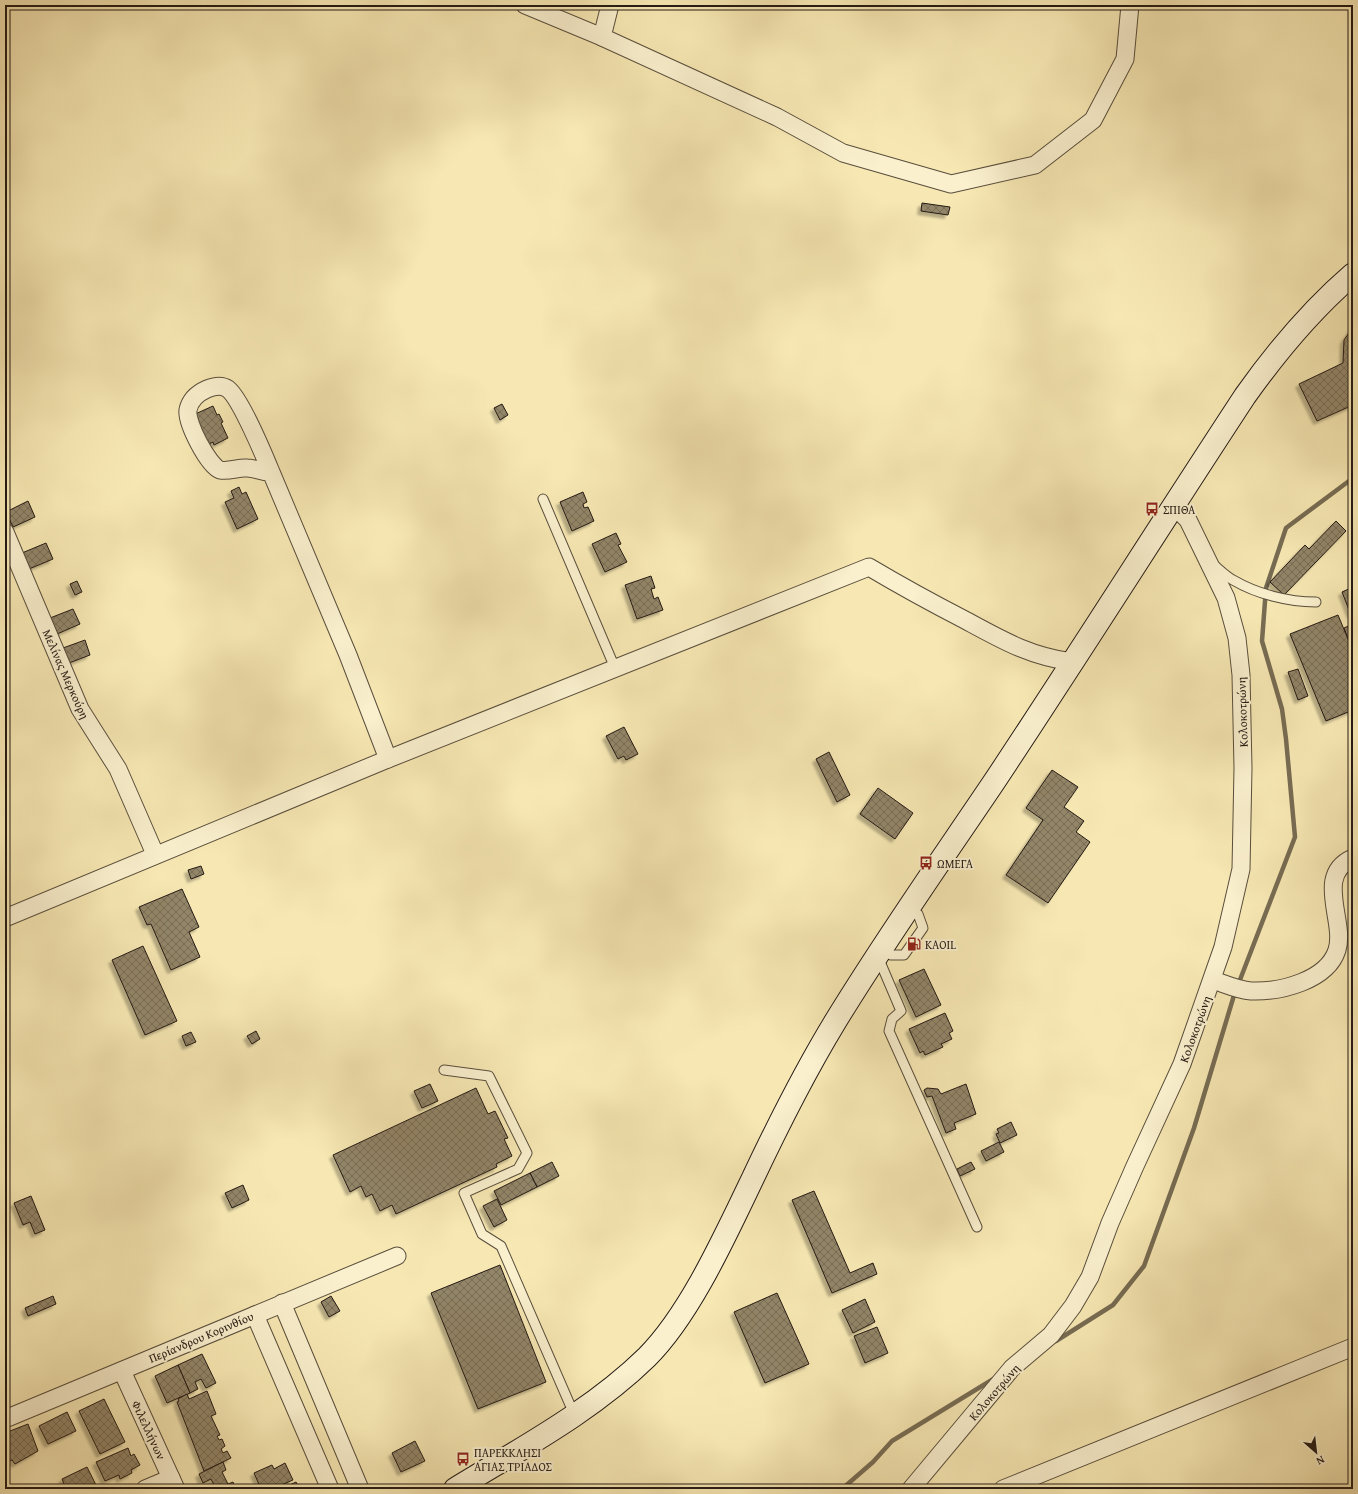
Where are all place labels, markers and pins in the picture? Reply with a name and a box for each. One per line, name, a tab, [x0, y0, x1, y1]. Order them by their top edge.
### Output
bus stop icon: ΣΠΙΘΑ	[1144, 501, 1160, 517]
place label: ΣΠΙΘΑ	[1163, 501, 1196, 518]
bus stop icon: ΩΜΕΓΑ	[918, 855, 934, 871]
place label: ΩΜΕΓΑ	[937, 855, 974, 872]
fuel station icon: KAOIL	[906, 936, 922, 952]
place label: KAOIL	[925, 936, 956, 953]
place label: ΠΑΡΕΚΚΛΗΣΙ ΑΓΙΑΣ ΤΡΙΑΔΟΣ	[474, 1444, 552, 1475]
bus stop icon: ΠΑΡΕΚΚΛΗΣΙ ΑΓΙΑΣ ΤΡΙΑΔΟΣ	[455, 1451, 471, 1467]

